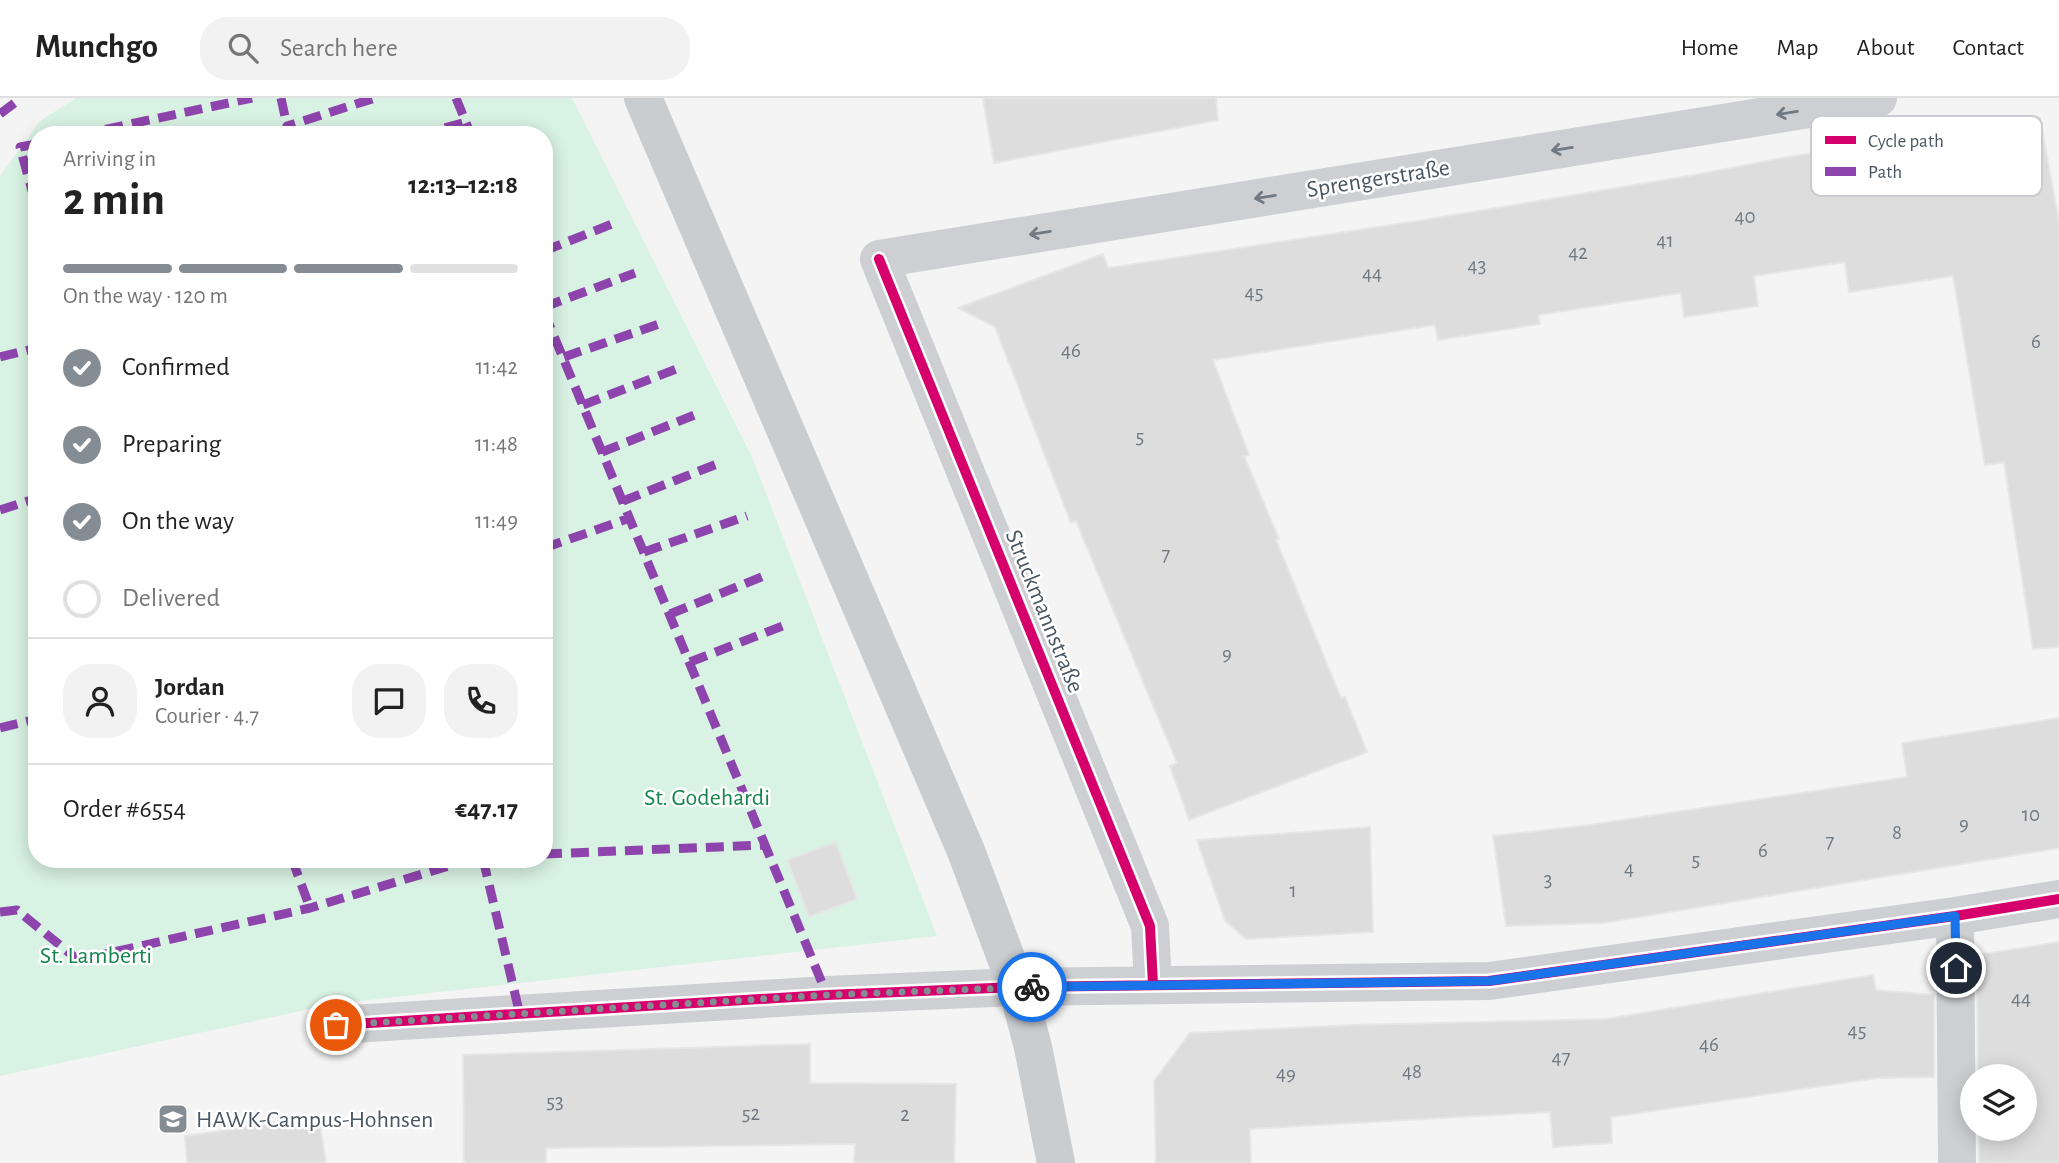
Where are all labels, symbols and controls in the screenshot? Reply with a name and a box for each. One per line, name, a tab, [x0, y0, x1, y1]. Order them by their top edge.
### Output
search box	[200, 17, 690, 80]
icon: search	[224, 29, 262, 67]
text: Munchgo	[35, 31, 158, 64]
text: Search here	[280, 35, 398, 61]
text: Home	[1681, 36, 1739, 60]
text: Map	[1777, 36, 1819, 60]
text: About	[1857, 36, 1914, 60]
text: Contact	[1952, 36, 2024, 60]
one-way arrow	[1776, 107, 1799, 120]
legend	[1811, 116, 2042, 196]
text: Cycle path	[1868, 132, 1944, 151]
one-way arrow	[1551, 143, 1574, 156]
text: Arriving in	[63, 148, 156, 171]
street label: Sprengerstraße	[1305, 156, 1451, 202]
text: Path	[1868, 163, 1902, 182]
text: 12:13–12:18	[408, 172, 518, 198]
text: 2 min	[63, 177, 165, 223]
one-way arrow	[1254, 190, 1277, 203]
house number: 40	[1734, 206, 1756, 227]
one-way arrow	[1029, 227, 1052, 240]
house number: 41	[1656, 230, 1674, 251]
house number: 42	[1568, 242, 1588, 263]
house number: 43	[1468, 255, 1486, 276]
house number: 44	[1362, 263, 1382, 284]
house number: 45	[1245, 282, 1263, 303]
text: On the way · 120 m	[63, 285, 228, 308]
house number: 6	[2031, 331, 2041, 352]
house number: 46	[1061, 340, 1081, 361]
icon: check	[63, 349, 101, 387]
text: Confirmed	[122, 354, 230, 380]
text: 11:42	[475, 356, 518, 379]
icon: check	[63, 426, 101, 464]
house number: 5	[1136, 426, 1144, 447]
text: Preparing	[122, 431, 221, 457]
text: 11:48	[475, 433, 518, 456]
icon: check	[63, 503, 101, 541]
text: On the way	[122, 508, 234, 534]
text: 11:49	[475, 510, 518, 533]
street label: Struckmannstraße	[1001, 527, 1088, 696]
house number: 7	[1162, 544, 1171, 565]
text: Delivered	[122, 585, 220, 611]
house number: 9	[1222, 643, 1232, 664]
button: person	[63, 664, 137, 738]
button: chat	[352, 664, 426, 738]
button: phone	[444, 664, 518, 738]
text: Jordan	[155, 674, 225, 700]
text: Courier · 4.7	[155, 705, 259, 728]
park label: St. Godehardi	[644, 786, 770, 810]
text: Order #6554	[63, 796, 186, 822]
text: €47.17	[455, 796, 518, 822]
house number: 10	[2022, 804, 2040, 825]
house number: 9	[1959, 813, 1969, 834]
house number: 8	[1892, 822, 1902, 843]
house number: 7	[1826, 831, 1835, 852]
house number: 6	[1758, 840, 1768, 861]
house number: 5	[1692, 849, 1700, 870]
house number: 4	[1624, 858, 1634, 879]
house number: 3	[1544, 869, 1552, 890]
house number: 1	[1289, 880, 1297, 901]
pin	[1926, 938, 1986, 998]
park label: St. Lamberti	[40, 944, 152, 968]
icon: home	[1937, 949, 1975, 987]
courier	[997, 952, 1067, 1022]
icon: bike	[1013, 968, 1051, 1006]
house number: 44	[2011, 988, 2031, 1009]
pin	[306, 995, 366, 1055]
icon: bag	[317, 1006, 355, 1044]
house number: 45	[1848, 1020, 1866, 1041]
house number: 46	[1699, 1034, 1719, 1055]
house number: 47	[1552, 1047, 1571, 1068]
house number: 48	[1402, 1061, 1422, 1082]
house number: 49	[1276, 1063, 1296, 1084]
map controls	[1960, 1064, 2037, 1141]
button: layers	[1960, 1064, 2037, 1141]
house number: 53	[546, 1091, 564, 1112]
school or university icon: HAWK-Campus-Hohnsen	[156, 1102, 190, 1136]
house number: 52	[742, 1103, 760, 1124]
house number: 2	[900, 1104, 910, 1125]
place label: HAWK-Campus-Hohnsen	[196, 1108, 433, 1132]

